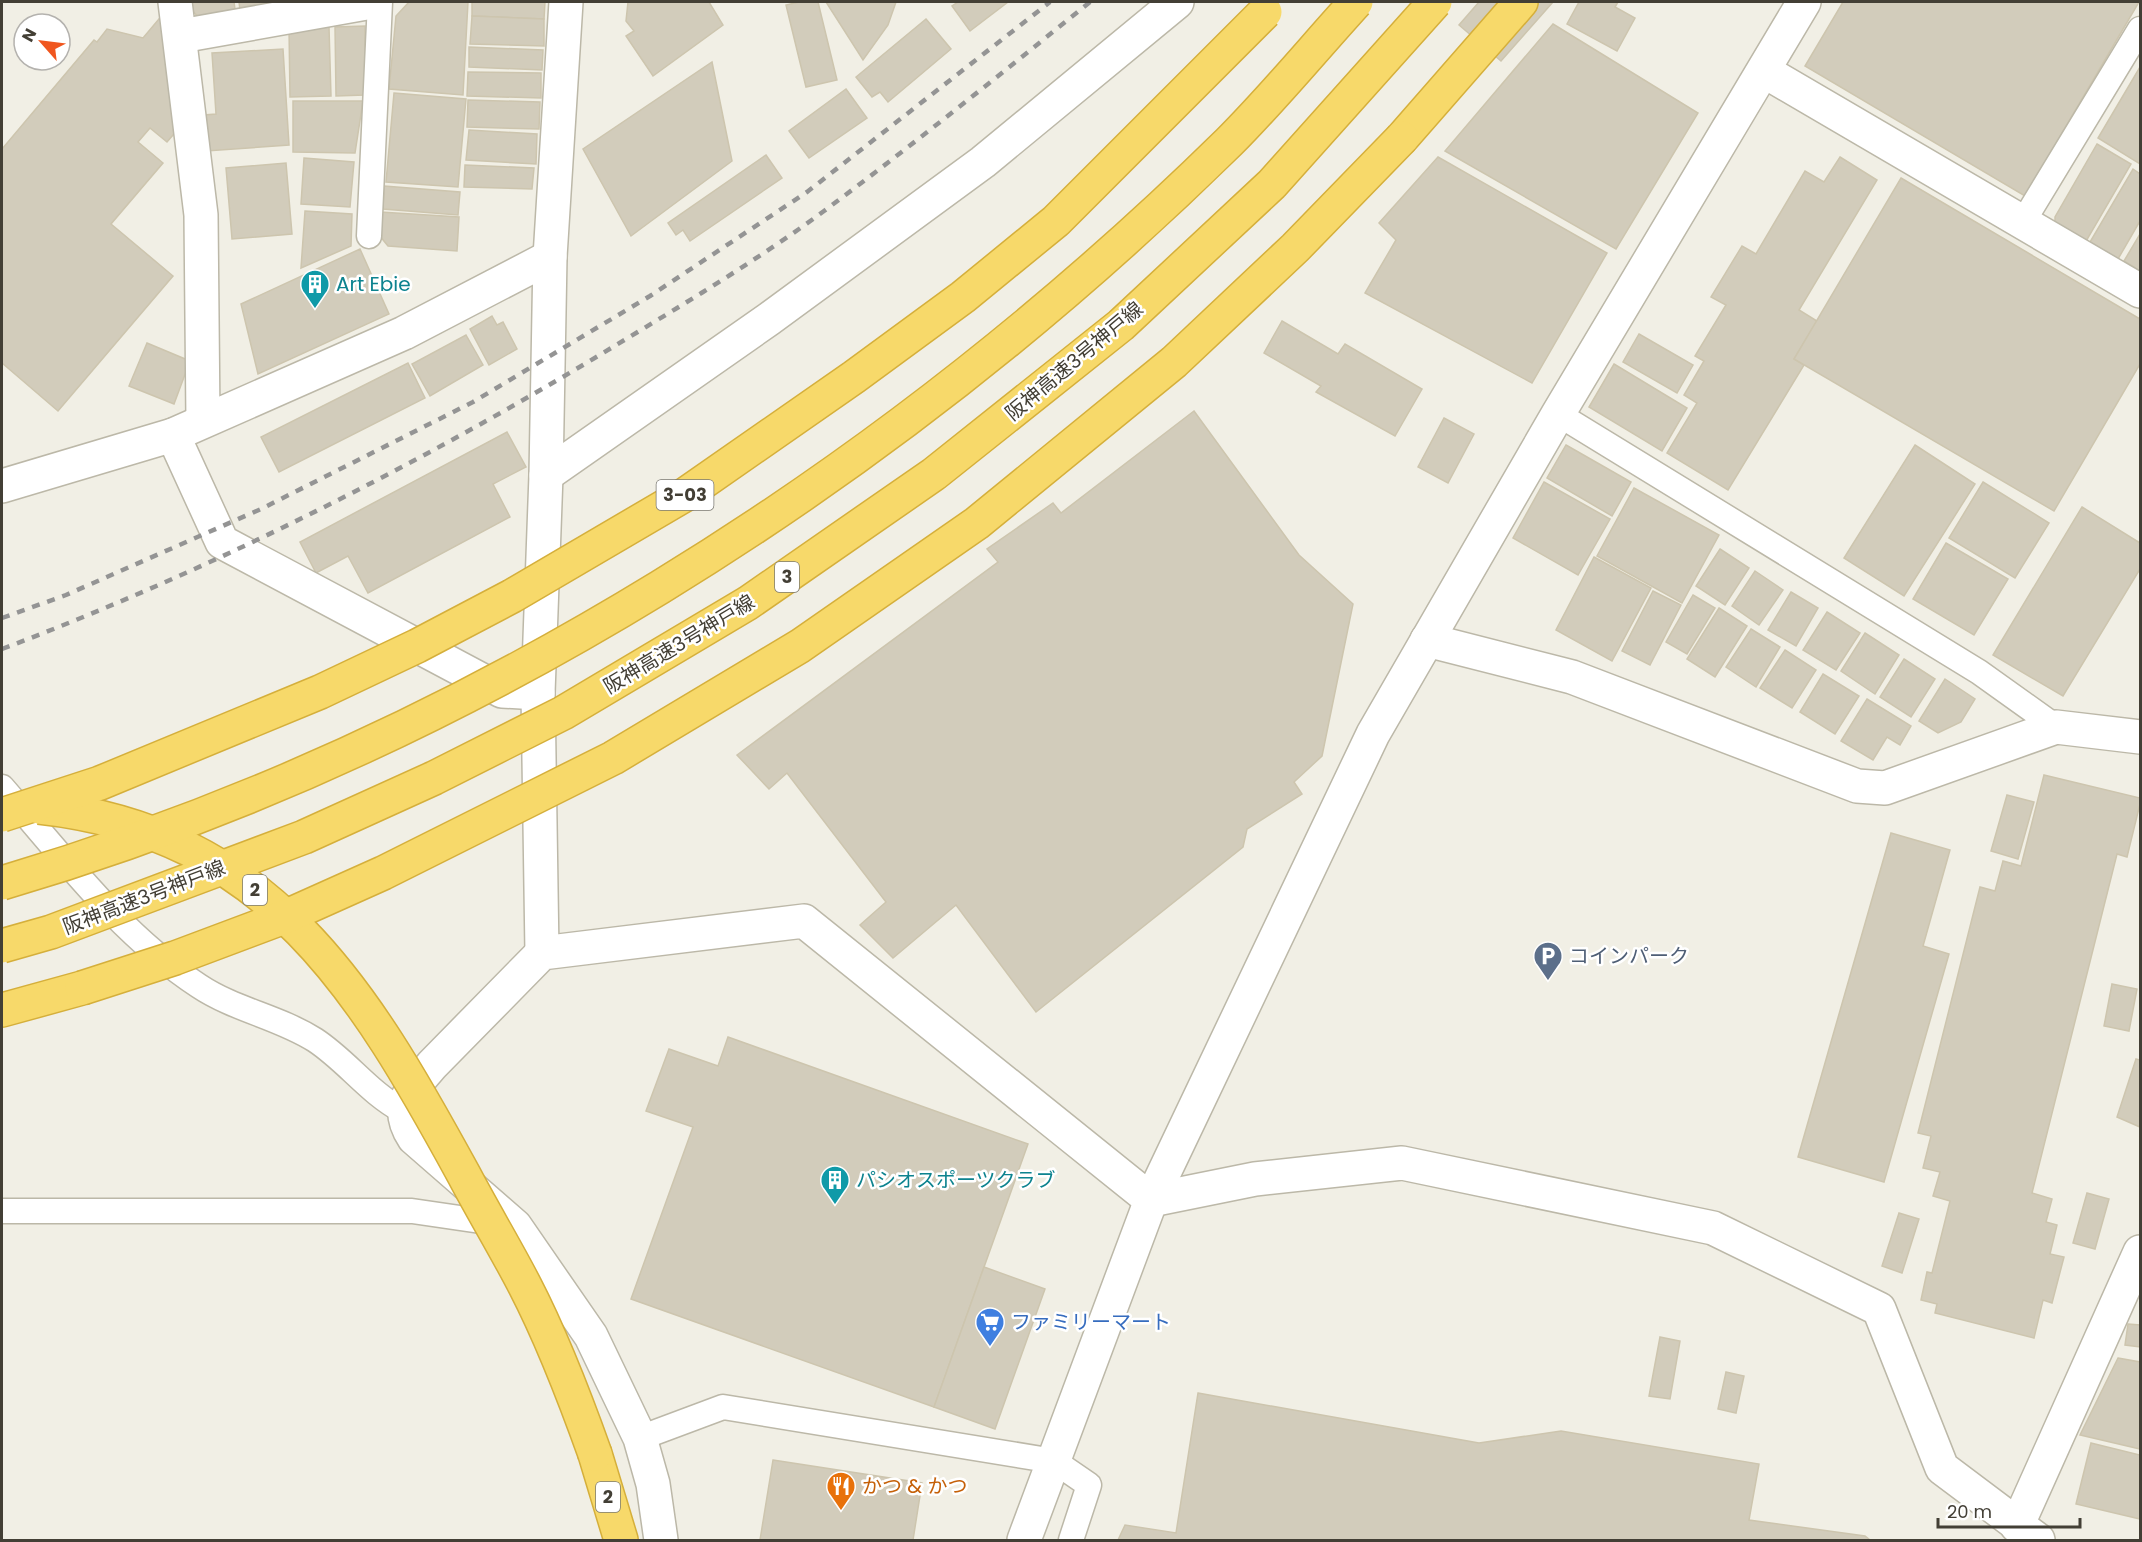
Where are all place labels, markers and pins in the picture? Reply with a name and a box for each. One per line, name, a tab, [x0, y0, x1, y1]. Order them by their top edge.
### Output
building icon: Art Ebie	[299, 268, 331, 310]
place label: Art Ebie	[336, 270, 411, 298]
parking icon: コインパーク	[1532, 940, 1564, 982]
place label: コインパーク	[1569, 942, 1689, 970]
building icon: パシオスポーツクラブ	[819, 1164, 851, 1206]
place label: パシオスポーツクラブ	[856, 1166, 1056, 1194]
supermarket icon: ファミリーマート	[974, 1306, 1006, 1348]
place label: ファミリーマート	[1011, 1308, 1171, 1336]
restaurant icon: かつ & かつ	[825, 1470, 857, 1512]
place label: かつ & かつ	[862, 1472, 967, 1500]

